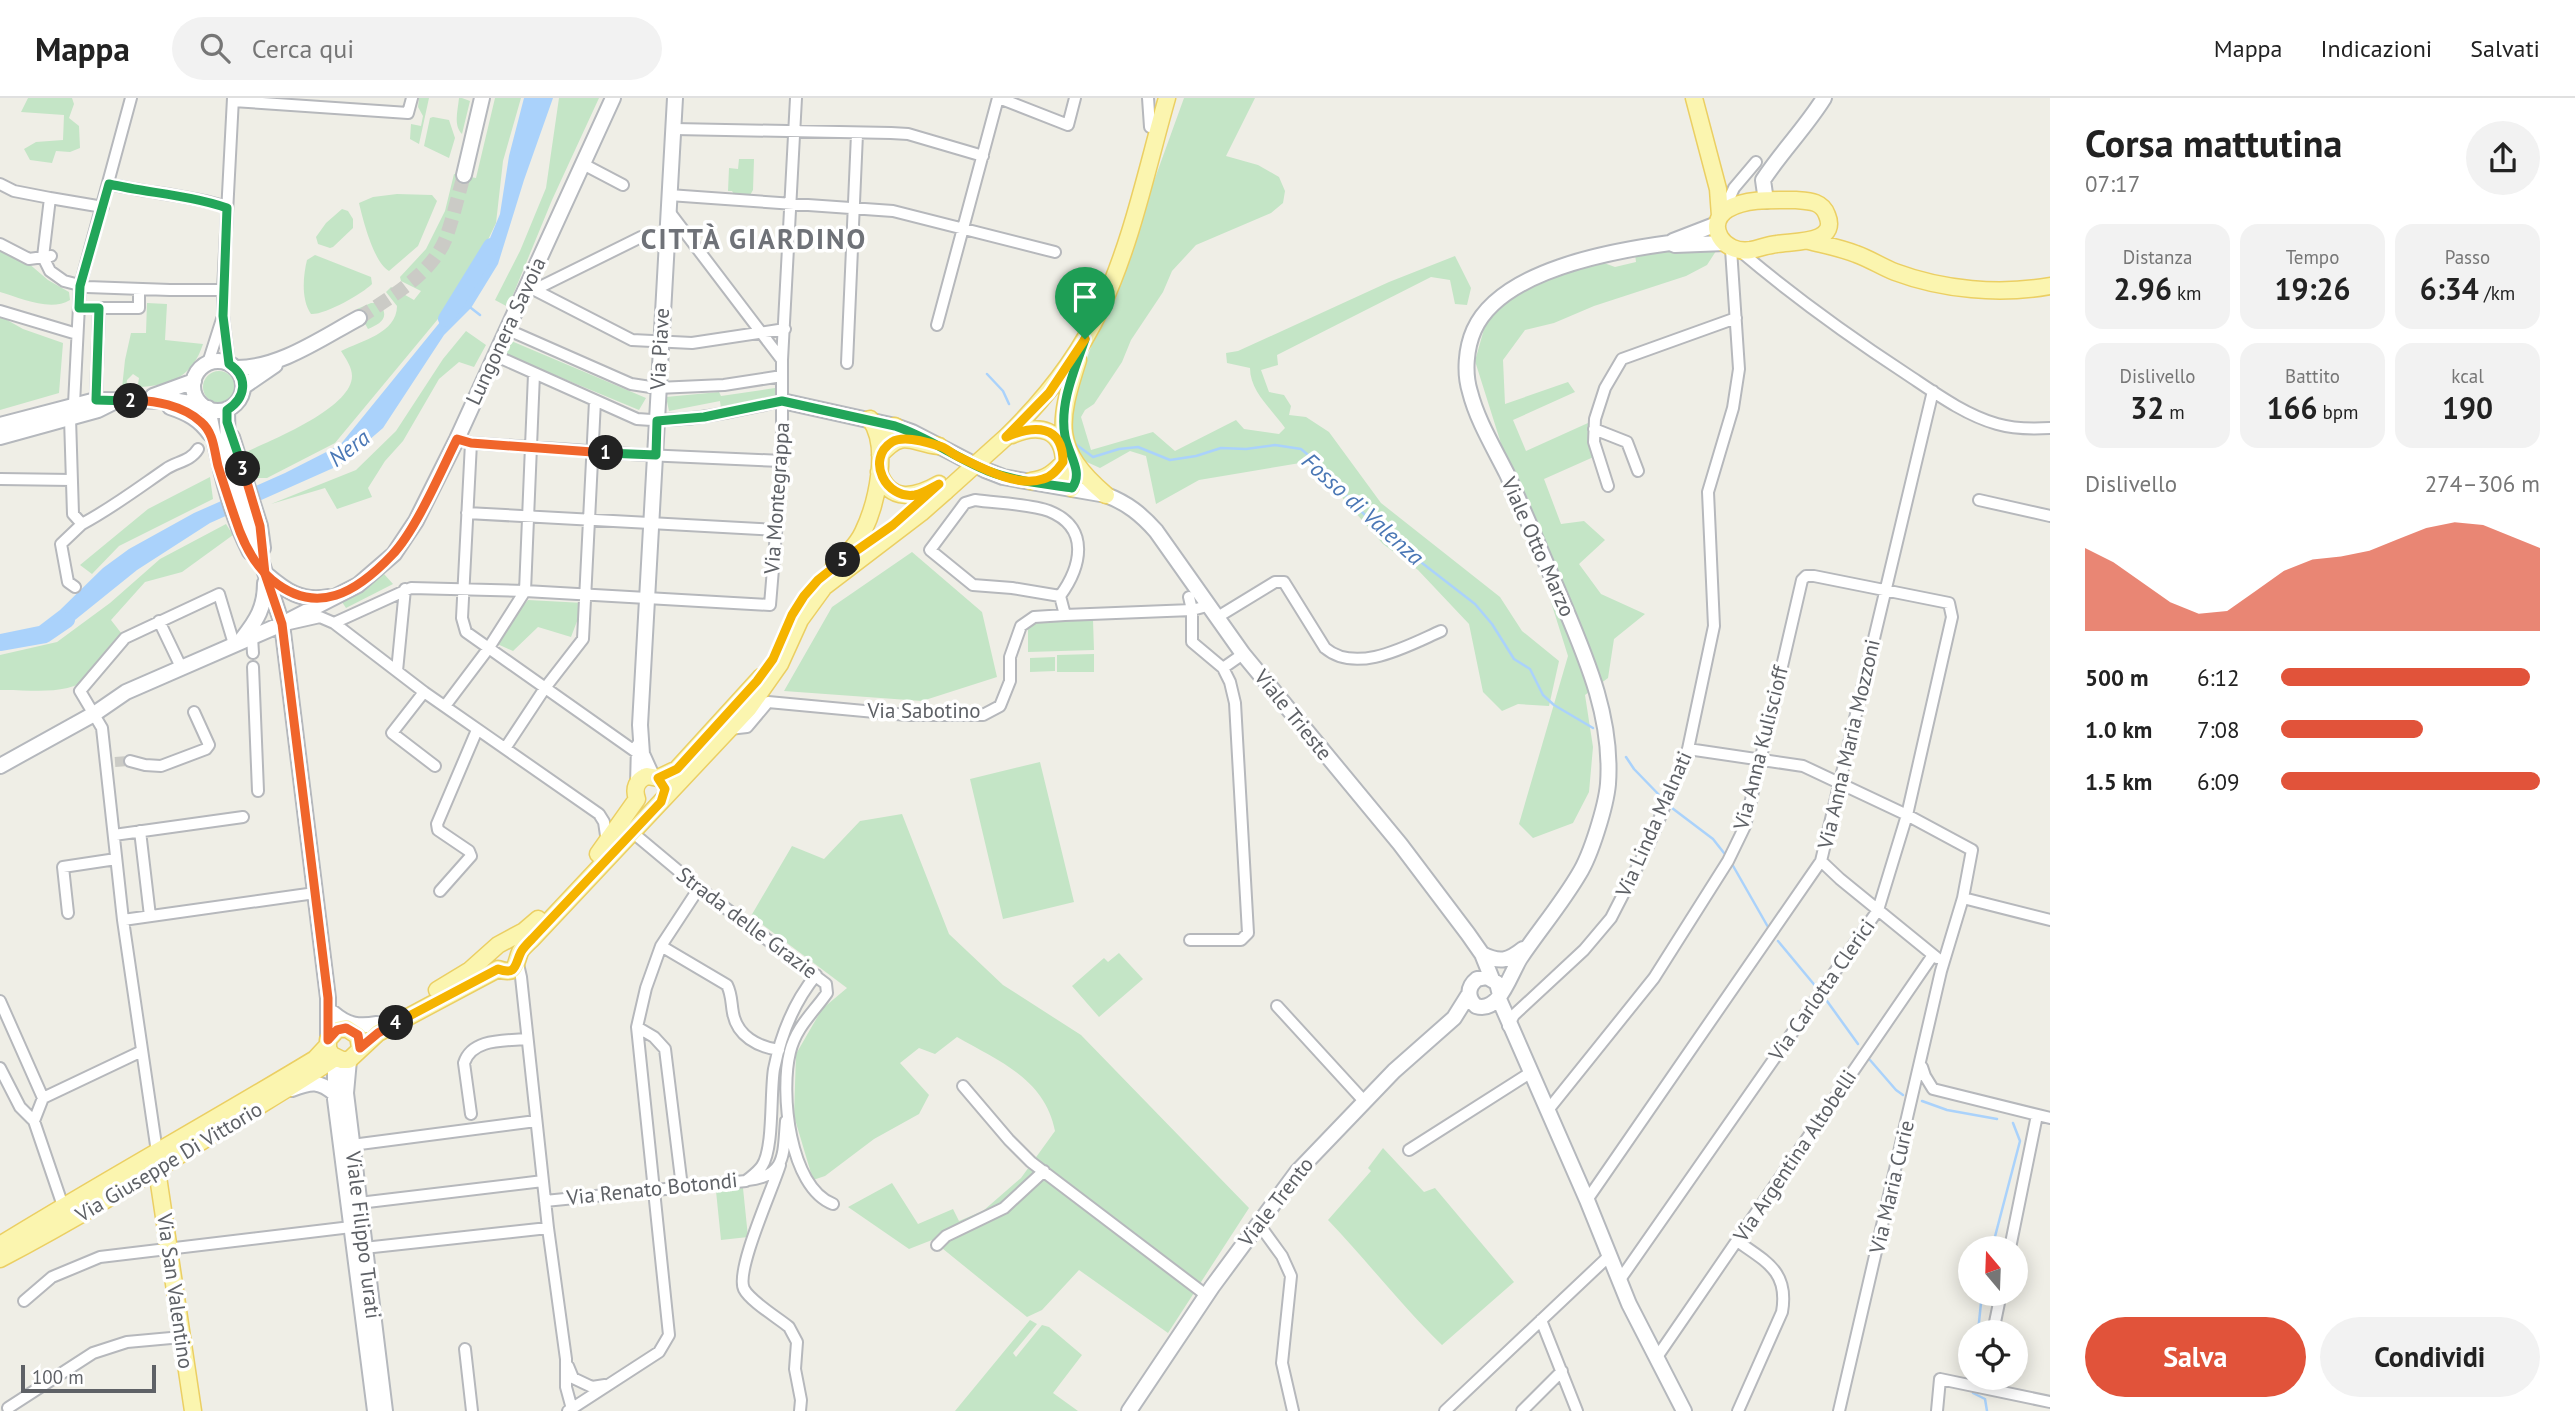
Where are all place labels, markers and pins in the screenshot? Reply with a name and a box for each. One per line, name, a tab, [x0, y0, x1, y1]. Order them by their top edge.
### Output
pin	[1055, 267, 1115, 339]
pin: 2	[114, 384, 148, 418]
pin: 1	[588, 436, 624, 470]
pin: 3	[226, 452, 260, 486]
pin: 5	[826, 542, 860, 578]
pin: 4	[378, 1006, 414, 1040]

